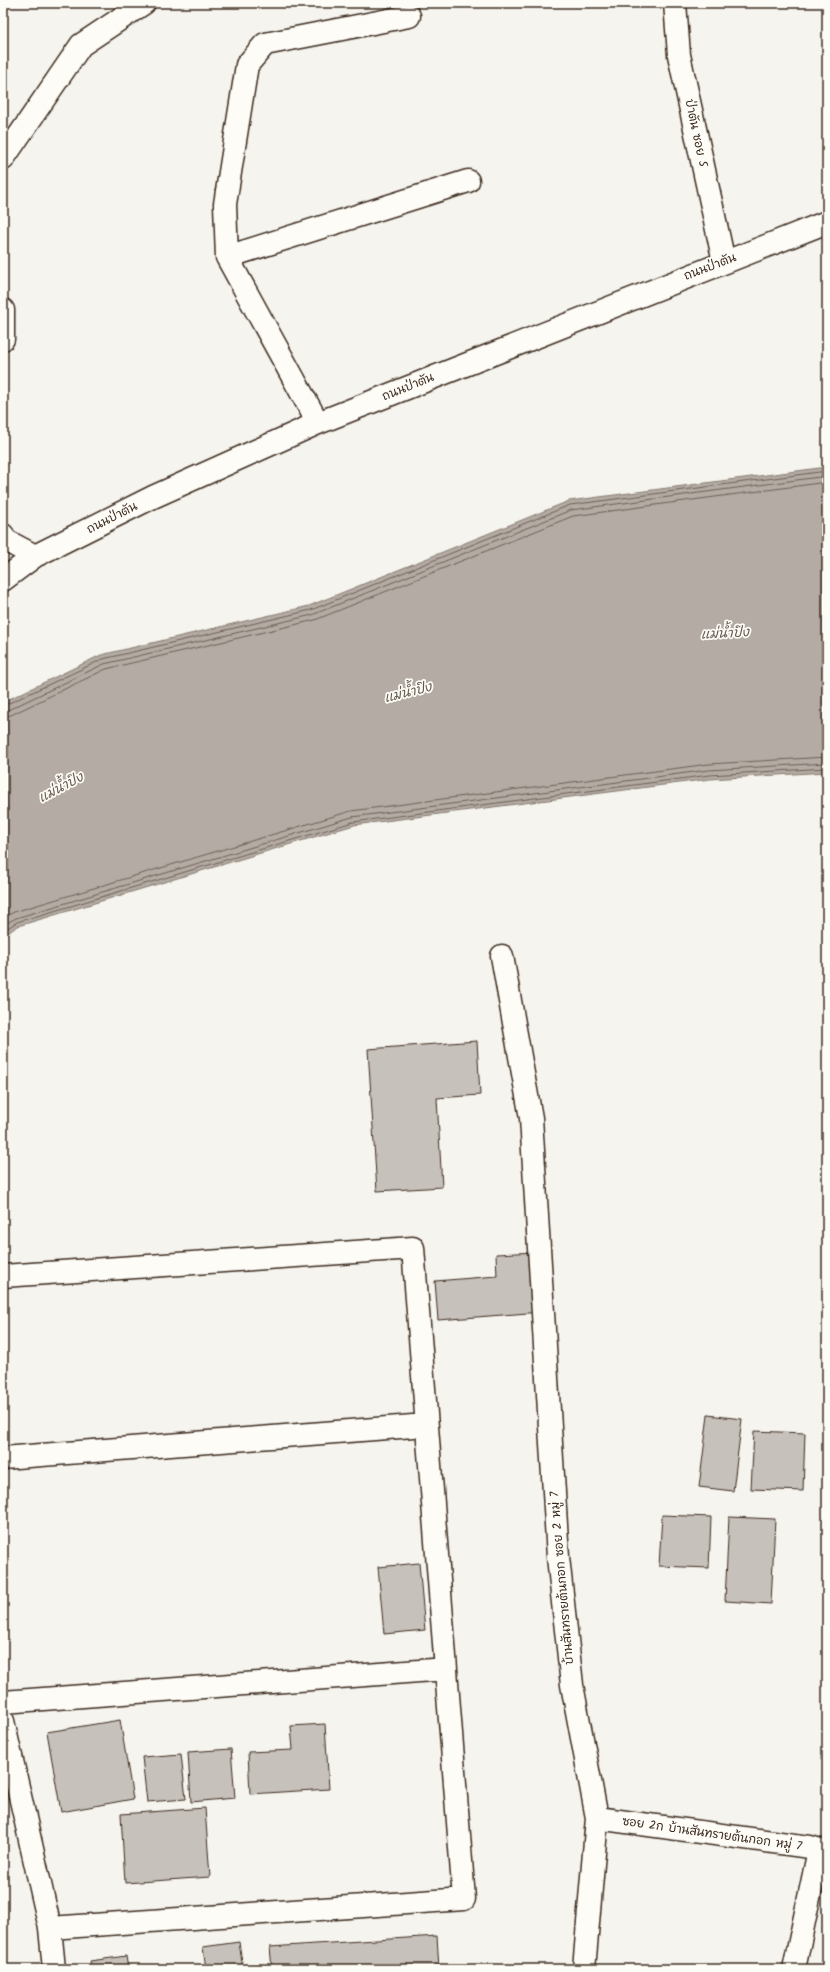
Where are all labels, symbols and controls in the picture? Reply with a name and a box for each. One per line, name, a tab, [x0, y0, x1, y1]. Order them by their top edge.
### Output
street label: ป่าตัน ซอย 5	[680, 97, 713, 170]
street label: ถนนป่าตัน	[681, 248, 739, 286]
street label: ถนนป่าตัน	[379, 368, 437, 406]
street label: ถนนป่าตัน	[83, 497, 141, 539]
water label: แม่น้ำปิง	[700, 619, 751, 646]
water label: แม่น้ำปิง	[381, 674, 435, 709]
water label: แม่น้ำปิง	[33, 764, 89, 809]
street label: บ้านสันทรายต้นกอก ซอย 2 หมู่ 7	[545, 1490, 579, 1665]
street label: ซอย 2ก บ้านสันทรายต้นกอก หมู่ 7	[621, 1812, 804, 1856]

